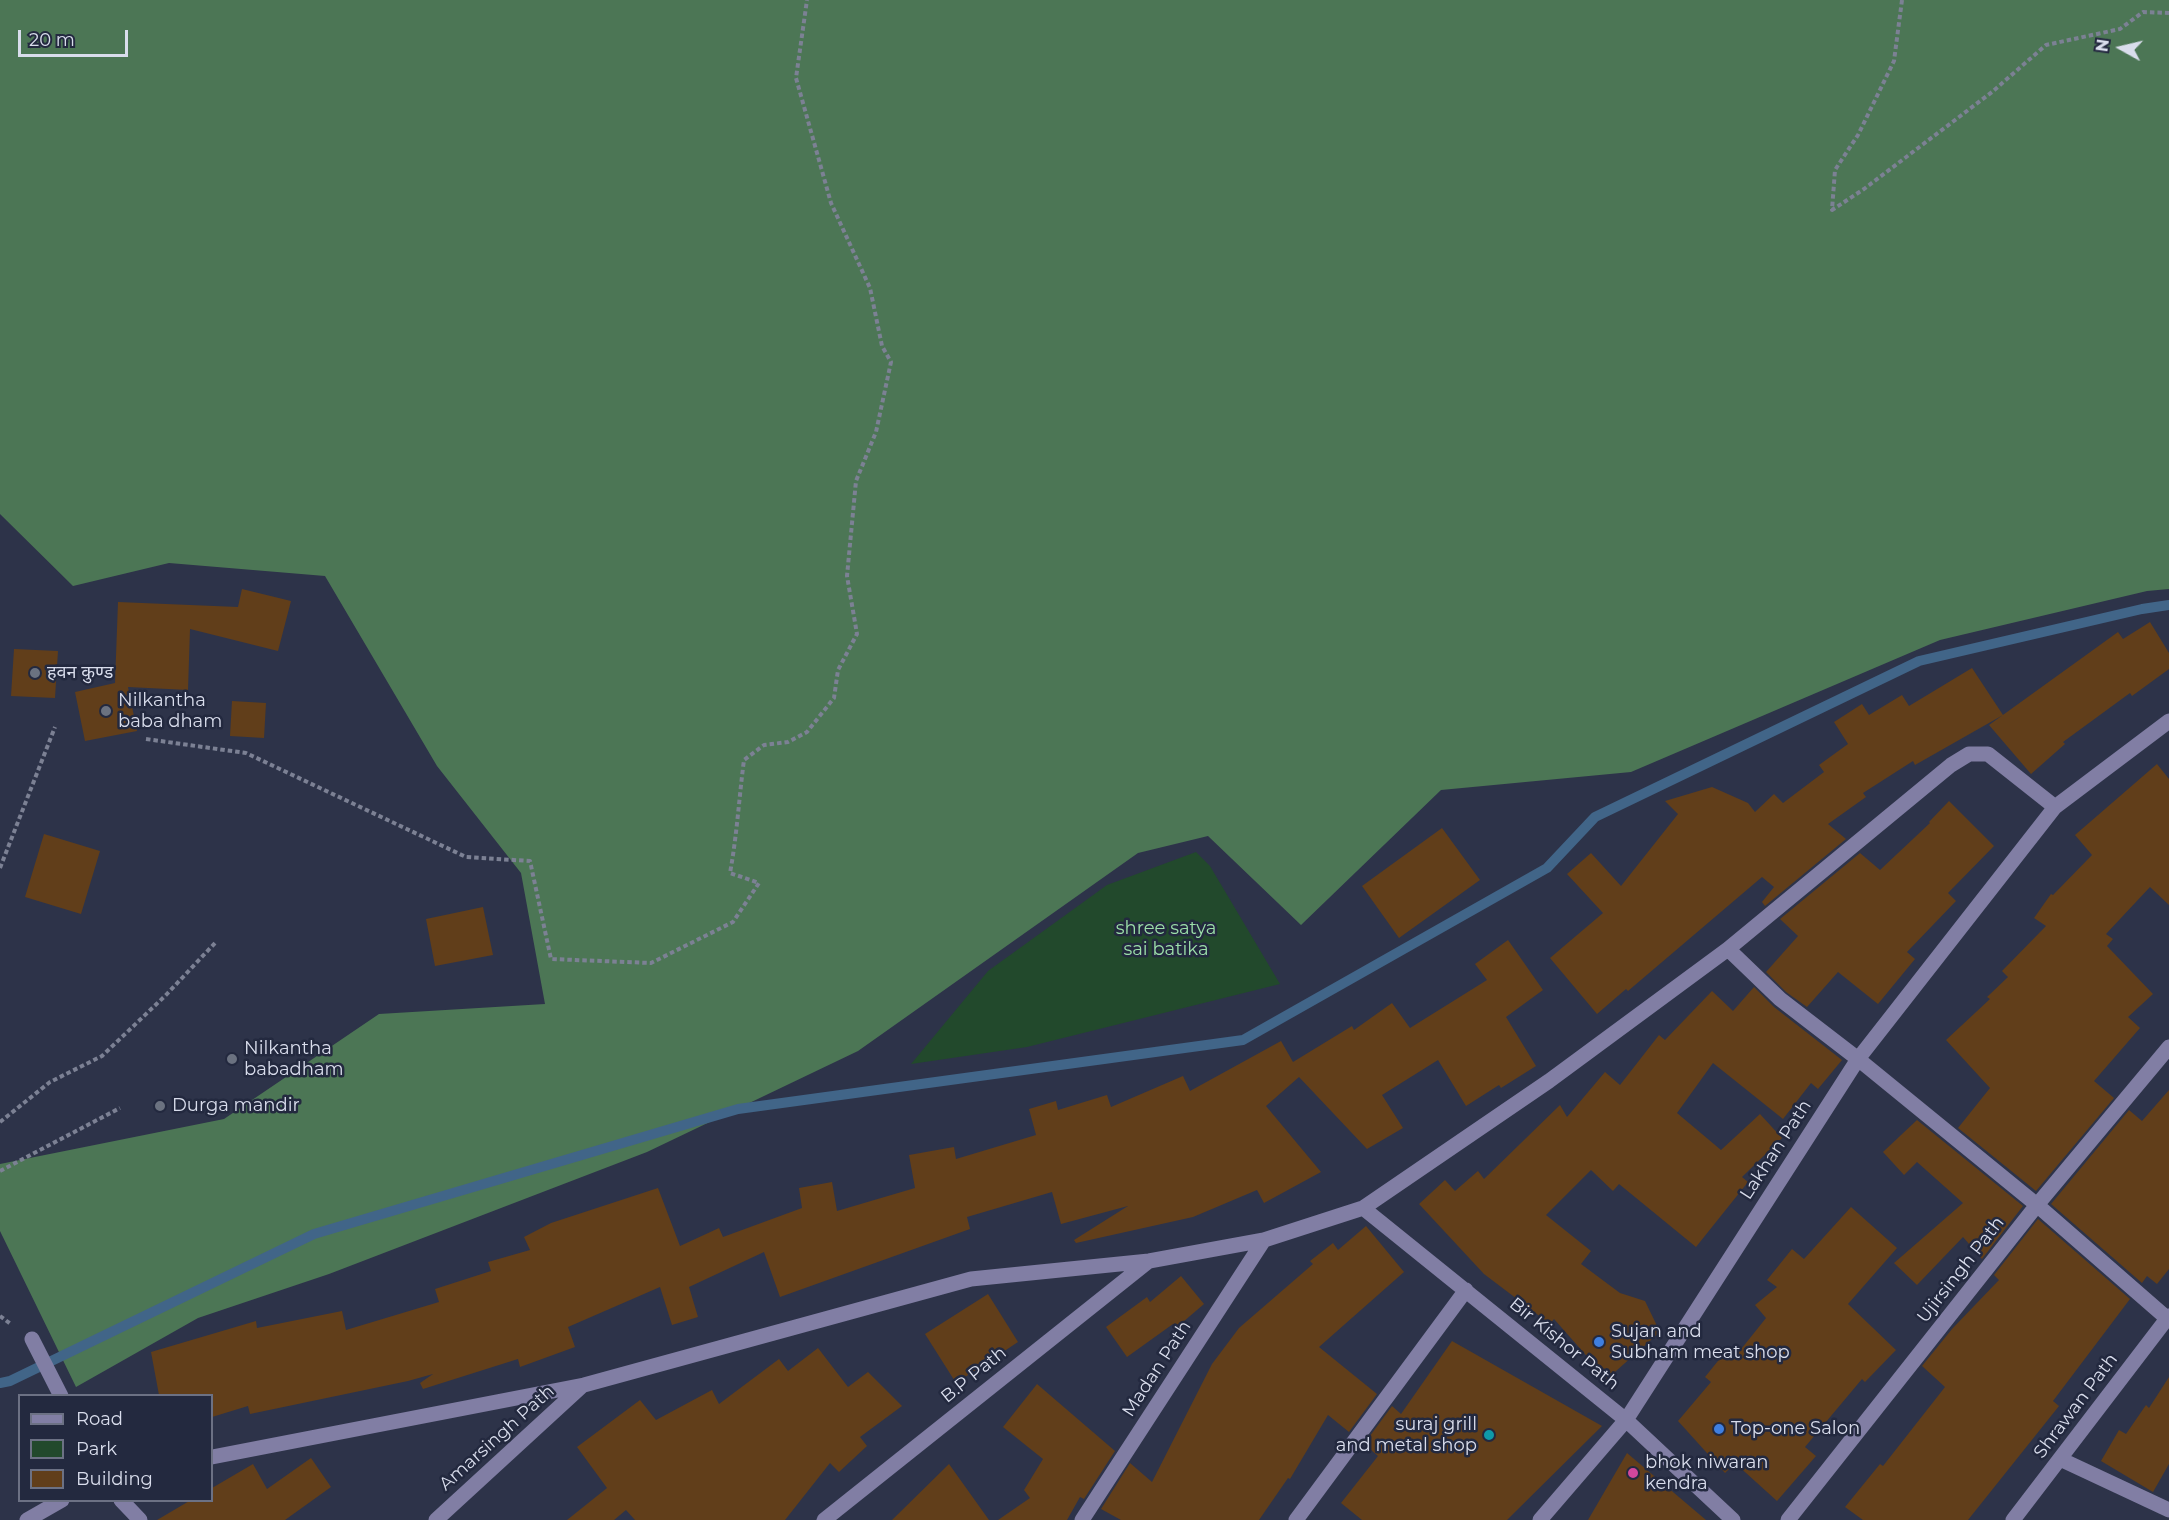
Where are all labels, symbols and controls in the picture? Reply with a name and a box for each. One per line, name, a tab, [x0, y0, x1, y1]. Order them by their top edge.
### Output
scale bar	[21, 18, 130, 56]
north arrow	[2091, 18, 2151, 78]
text: 20 m	[29, 29, 75, 51]
text: N	[2092, 38, 2113, 53]
place label: हवन कुण्ड	[47, 662, 113, 684]
marker: हवन कुण्ड	[28, 666, 42, 680]
place label: Nilkantha baba dham	[118, 690, 222, 732]
marker: Nilkantha baba dham	[99, 704, 113, 718]
park label: shree satya sai batika	[1116, 918, 1216, 960]
place label: Nilkantha babadham	[244, 1038, 344, 1080]
marker: Nilkantha babadham	[225, 1052, 239, 1066]
place label: Durga mandir	[172, 1095, 300, 1117]
street label: Lakhan Path	[1736, 1096, 1816, 1204]
marker: Durga mandir	[153, 1099, 167, 1113]
street label: Ujirsingh Path	[1913, 1213, 2009, 1327]
street label: Bir Kishor Path	[1505, 1293, 1623, 1395]
street label: Madan Path	[1118, 1317, 1196, 1421]
place label: Sujan and Subham meat shop	[1611, 1321, 1790, 1364]
marker: Sujan and Subham meat shop	[1592, 1335, 1606, 1349]
street label: B.P Path	[937, 1342, 1011, 1408]
street label: Shrawan Path	[2029, 1349, 2123, 1463]
street label: Amarsingh Path	[435, 1381, 559, 1495]
legend	[18, 1394, 213, 1502]
text: Road	[76, 1408, 123, 1430]
place label: suraj grill and metal shop	[1336, 1414, 1477, 1456]
place label: Top-one Salon	[1731, 1418, 1860, 1440]
marker: Top-one Salon	[1712, 1422, 1726, 1436]
marker: suraj grill and metal shop	[1482, 1428, 1496, 1442]
text: Park	[76, 1438, 117, 1460]
place label: bhok niwaran kendra	[1645, 1452, 1769, 1494]
marker: bhok niwaran kendra	[1626, 1466, 1640, 1480]
text: Building	[76, 1468, 153, 1490]

